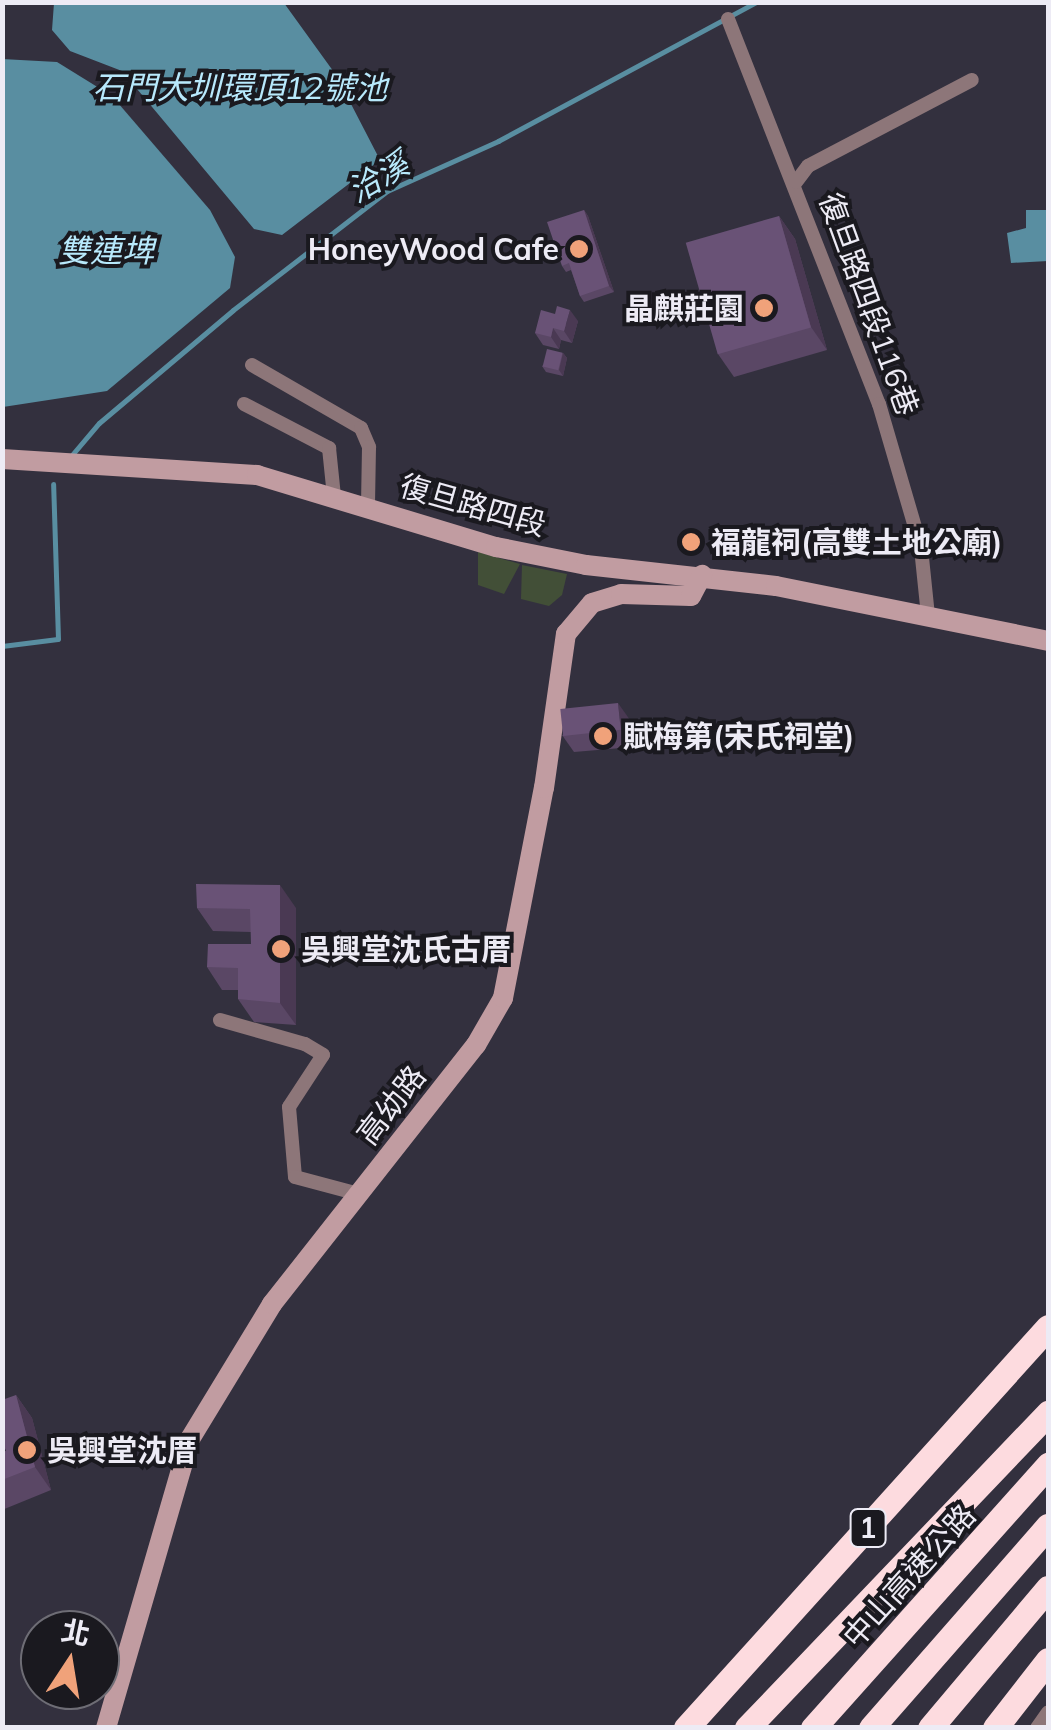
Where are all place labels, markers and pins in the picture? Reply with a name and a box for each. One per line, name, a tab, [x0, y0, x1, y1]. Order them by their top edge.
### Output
place label: HoneyWood Cafe	[308, 231, 559, 267]
marker: HoneyWood Cafe	[568, 238, 590, 260]
place label: 晶麒莊園	[624, 290, 744, 326]
marker: 晶麒莊園	[753, 297, 775, 319]
place label: 福龍祠(高雙土地公廟)	[711, 524, 1002, 560]
marker: 福龍祠(高雙土地公廟)	[680, 531, 702, 553]
place label: 賦梅第(宋氏祠堂)	[623, 718, 854, 754]
marker: 賦梅第(宋氏祠堂)	[592, 725, 614, 747]
place label: 吳興堂沈氏古厝	[301, 931, 511, 967]
marker: 吳興堂沈氏古厝	[270, 938, 292, 960]
place label: 吳興堂沈厝	[47, 1432, 197, 1468]
marker: 吳興堂沈厝	[16, 1439, 38, 1461]

